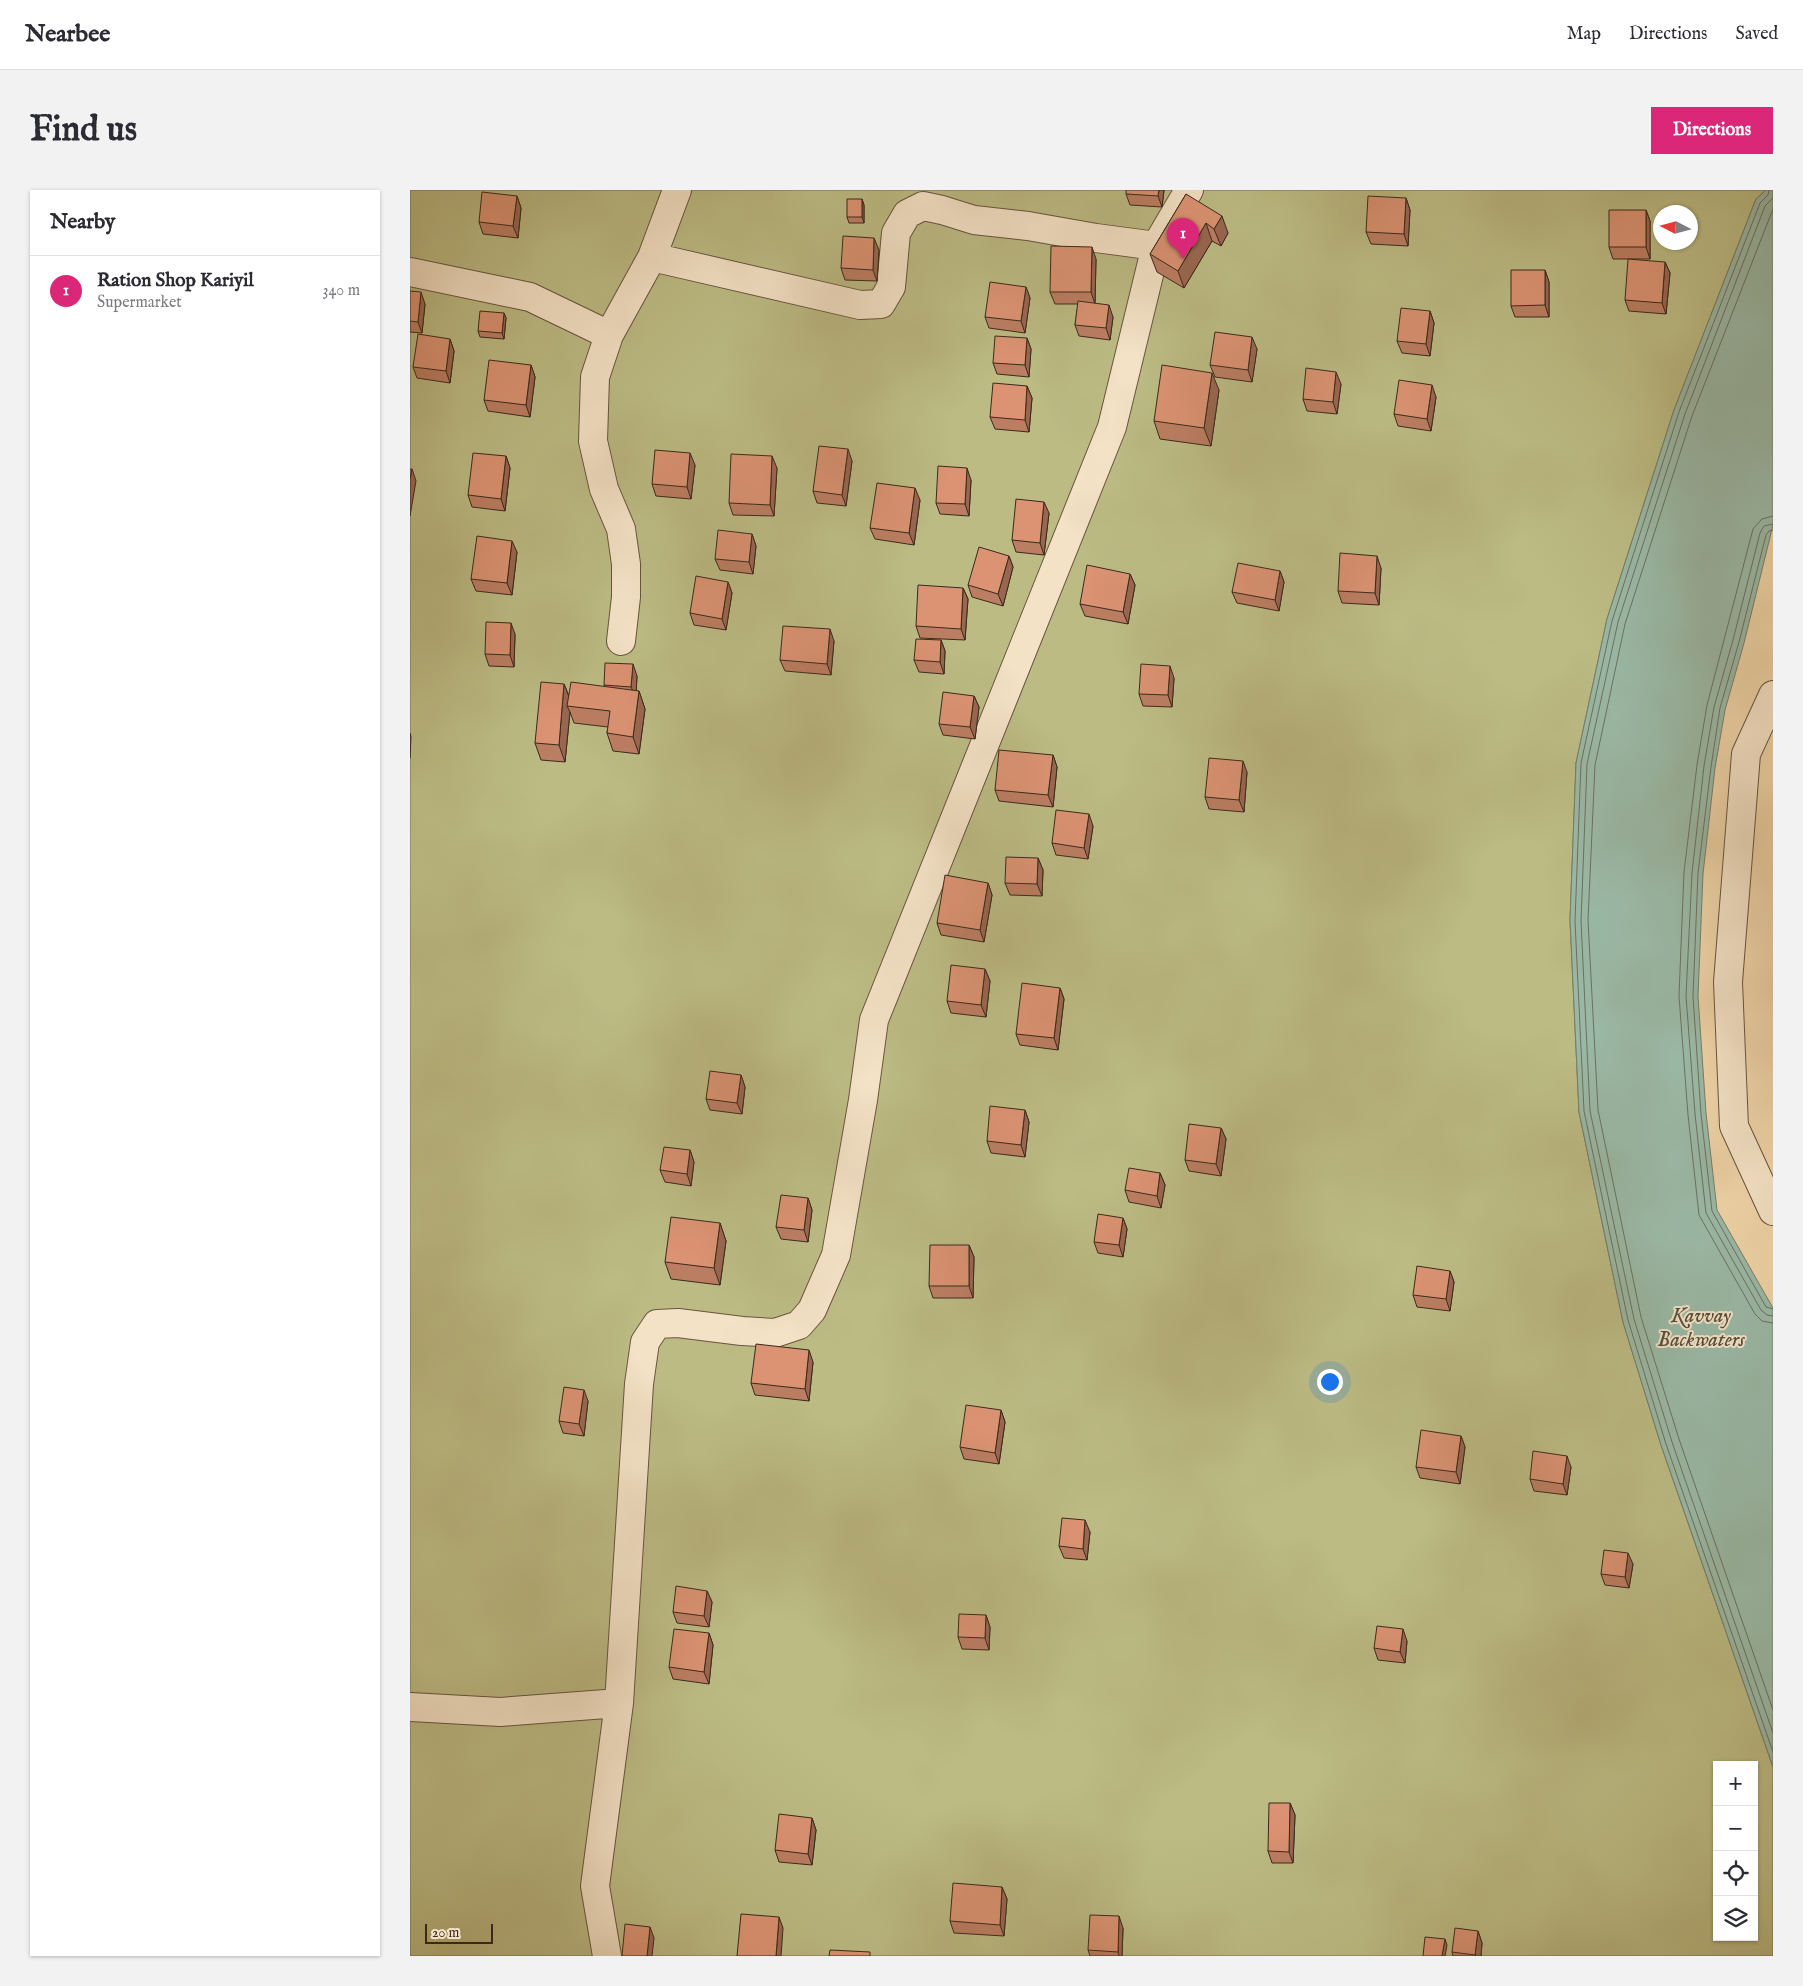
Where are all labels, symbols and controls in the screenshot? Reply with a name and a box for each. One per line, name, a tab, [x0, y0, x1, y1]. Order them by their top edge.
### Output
text: Nearbee	[25, 19, 110, 50]
text: Map	[1567, 23, 1601, 46]
text: Directions	[1629, 23, 1707, 46]
text: Saved	[1735, 23, 1778, 46]
button: Directions	[1651, 107, 1773, 154]
text: Find us	[30, 108, 137, 153]
north arrow	[1653, 205, 1698, 250]
text: Nearby	[50, 209, 115, 236]
pin: 1	[1167, 218, 1199, 259]
text: Ration Shop Kariyil	[97, 269, 254, 293]
text: 1	[63, 281, 69, 301]
text: 340 m	[322, 281, 360, 301]
text: Supermarket	[97, 293, 182, 313]
water label: Kavvay Backwaters	[1657, 1303, 1746, 1354]
your location	[1317, 1369, 1343, 1395]
map controls	[1713, 1761, 1758, 1941]
button: +	[1713, 1761, 1758, 1806]
button: −	[1713, 1806, 1758, 1851]
button: locate	[1713, 1851, 1758, 1896]
button: layers	[1713, 1896, 1758, 1941]
scale bar	[425, 1921, 492, 1944]
text: 20 m	[432, 1924, 459, 1942]

